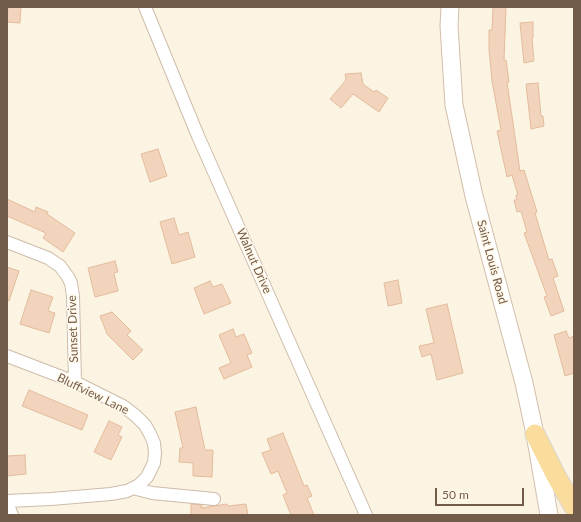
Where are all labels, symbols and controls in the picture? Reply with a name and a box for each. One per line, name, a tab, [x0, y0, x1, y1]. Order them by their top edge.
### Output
street label: Saint Louis Road	[474, 218, 510, 306]
street label: Walnut Drive	[233, 226, 275, 296]
street label: Sunset Drive	[65, 295, 81, 363]
street label: Bluffview Lane	[55, 370, 131, 418]
scale bar	[437, 480, 526, 506]
text: 50 m	[442, 487, 469, 502]

